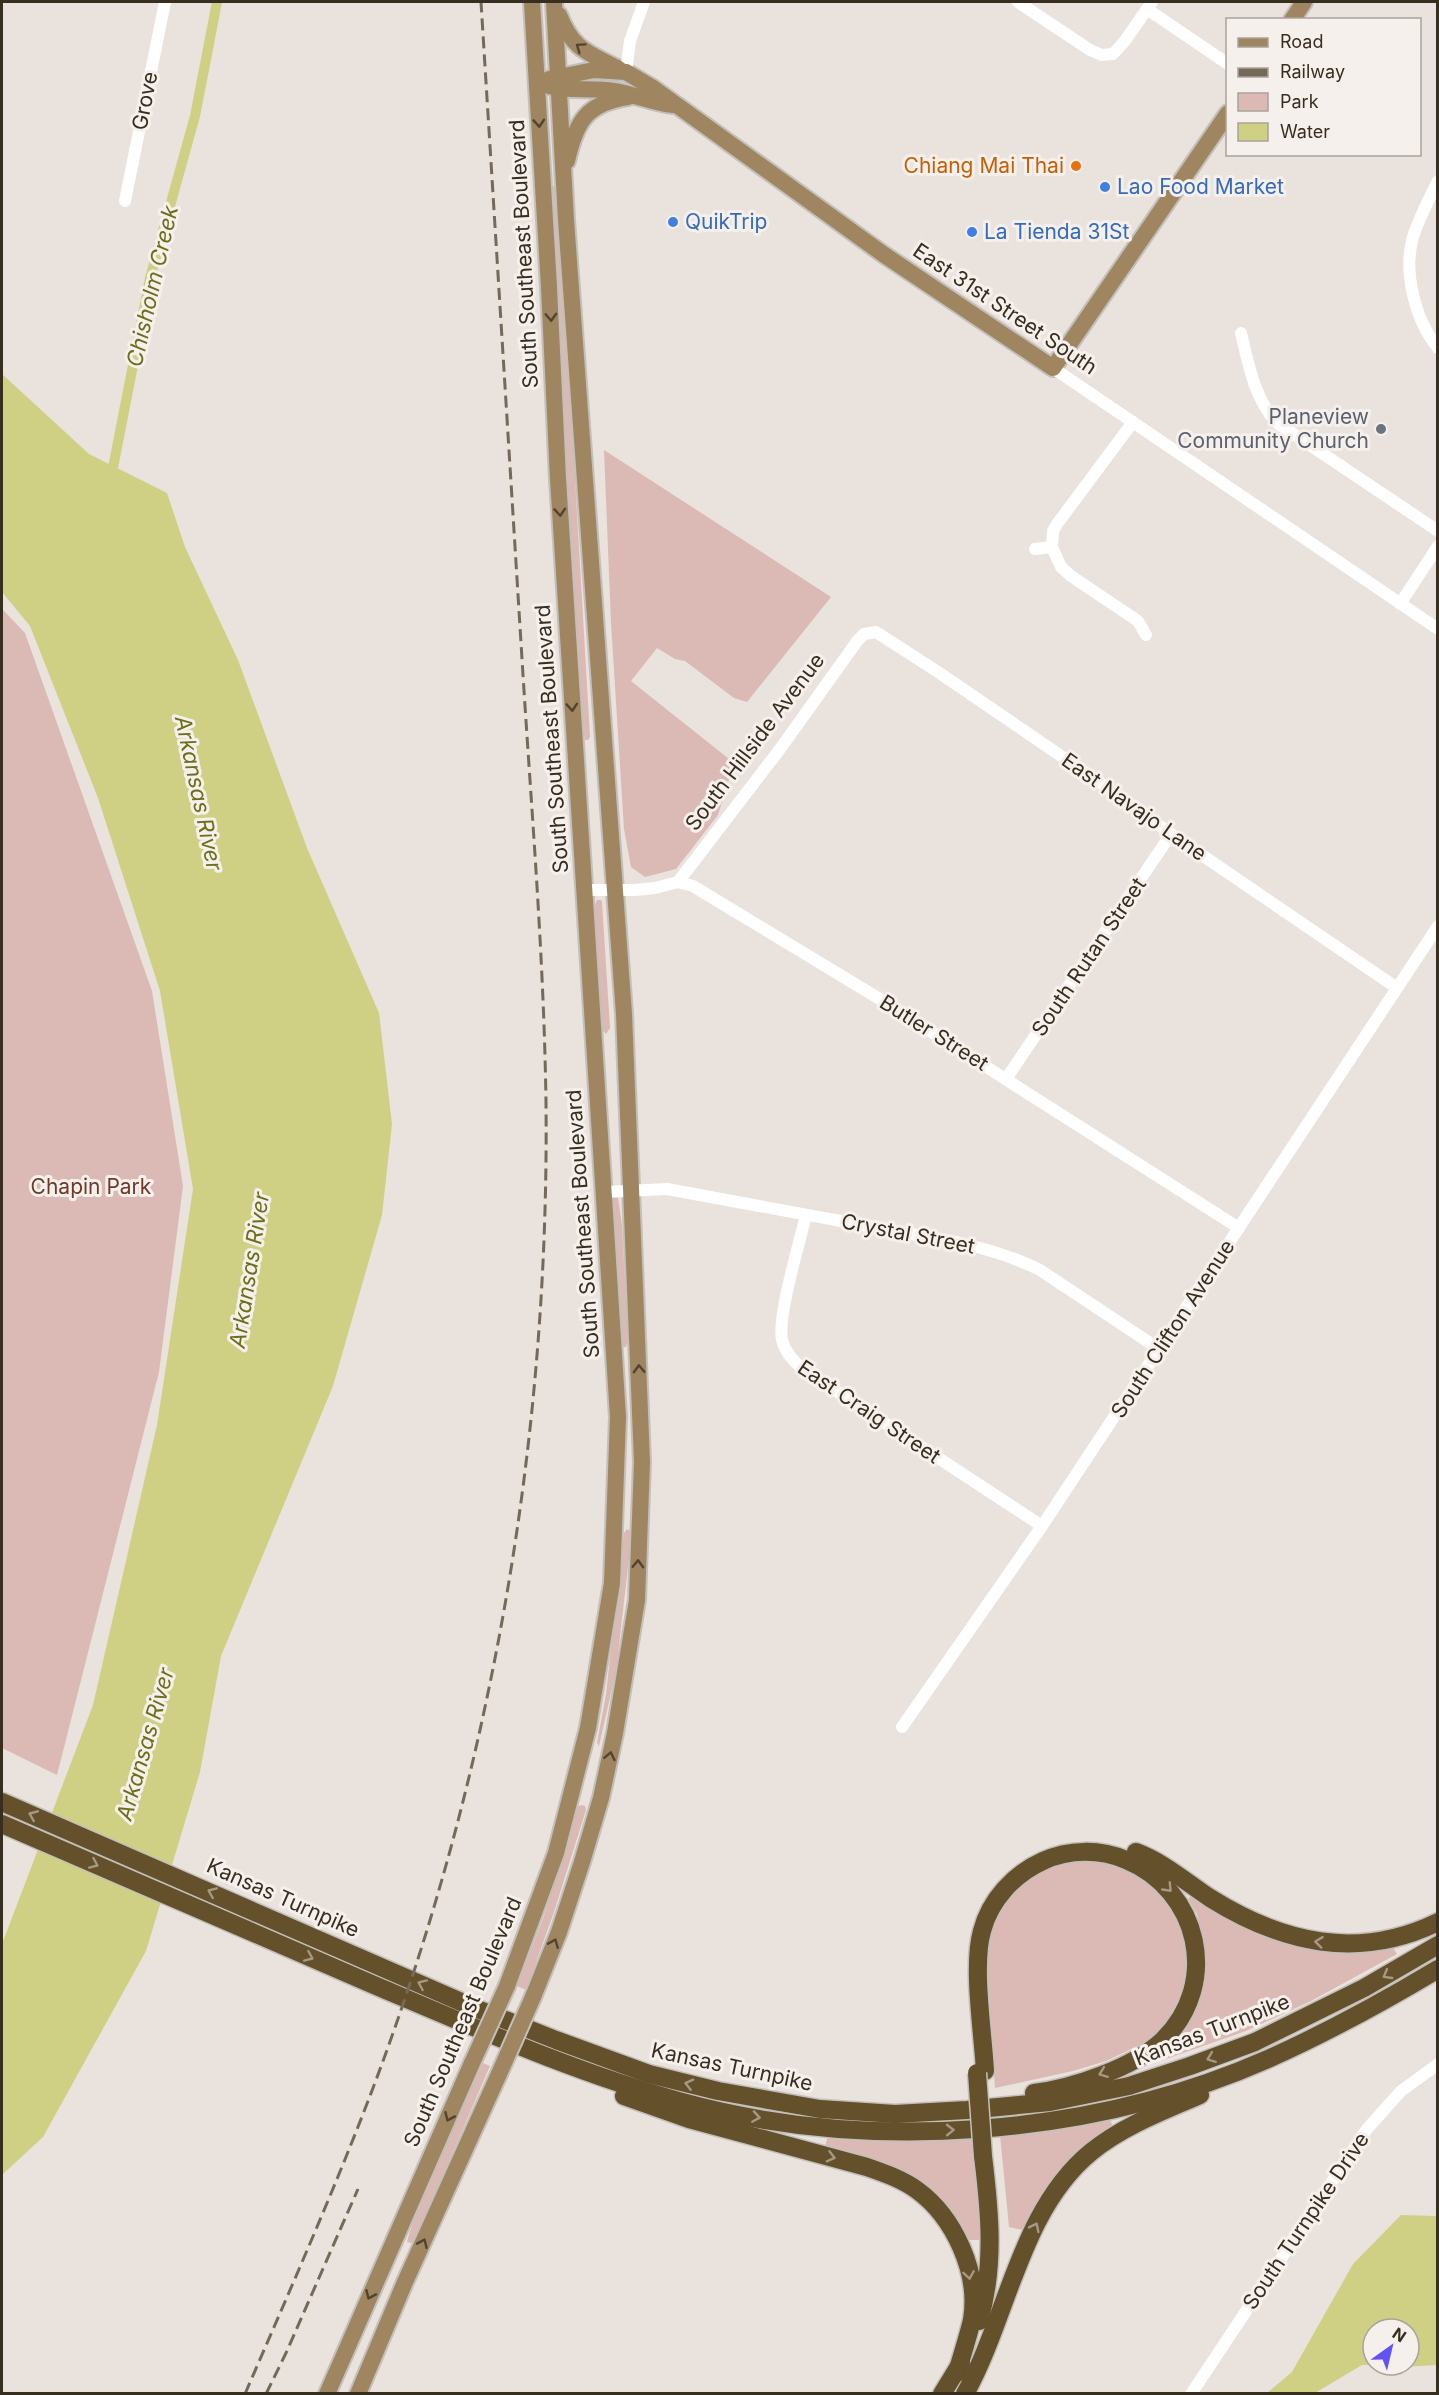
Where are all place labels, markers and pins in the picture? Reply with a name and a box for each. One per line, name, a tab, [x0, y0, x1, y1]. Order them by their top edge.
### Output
place label: Chiang Mai Thai	[904, 153, 1064, 178]
marker: Chiang Mai Thai	[1069, 159, 1083, 173]
place label: Lao Food Market	[1117, 174, 1284, 199]
marker: Lao Food Market	[1098, 180, 1112, 194]
place label: QuikTrip	[685, 209, 767, 234]
marker: QuikTrip	[666, 215, 680, 229]
place label: La Tienda 31St	[984, 219, 1129, 244]
marker: La Tienda 31St	[965, 225, 979, 239]
place label: Planeview Community Church	[1177, 404, 1369, 453]
marker: Planeview Community Church	[1374, 422, 1388, 436]

